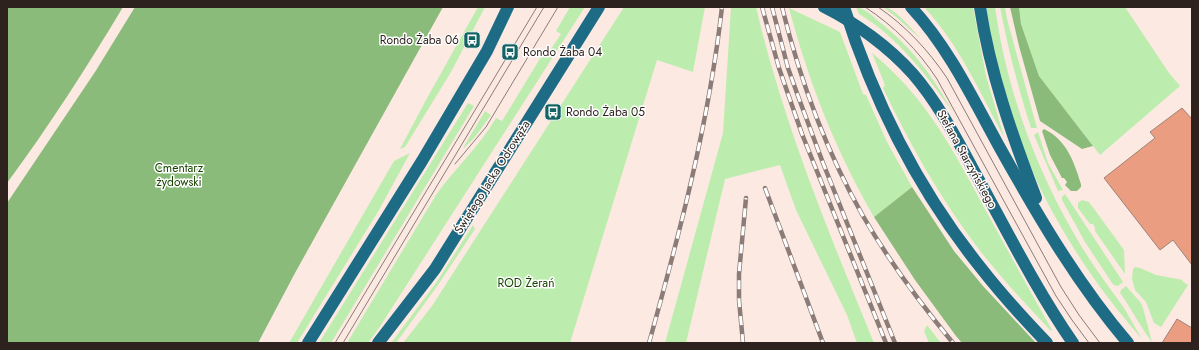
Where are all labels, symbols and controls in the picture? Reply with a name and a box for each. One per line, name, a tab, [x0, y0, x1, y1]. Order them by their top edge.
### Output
bus stop icon: Rondo Żaba 06	[462, 30, 482, 50]
place label: Rondo Żaba 06	[380, 31, 459, 49]
bus stop icon: Rondo Żaba 04	[500, 42, 520, 62]
place label: Rondo Żaba 04	[523, 43, 602, 61]
bus stop icon: Rondo Żaba 05	[543, 102, 563, 122]
place label: Rondo Żaba 05	[566, 103, 645, 121]
street label: Stefana Starzyńskiego	[932, 106, 1002, 212]
street label: Świętego Jacka Odrowąża	[450, 116, 534, 237]
park label: Cmentarz żydowski	[155, 159, 204, 191]
park label: ROD Żerań	[498, 274, 554, 292]

